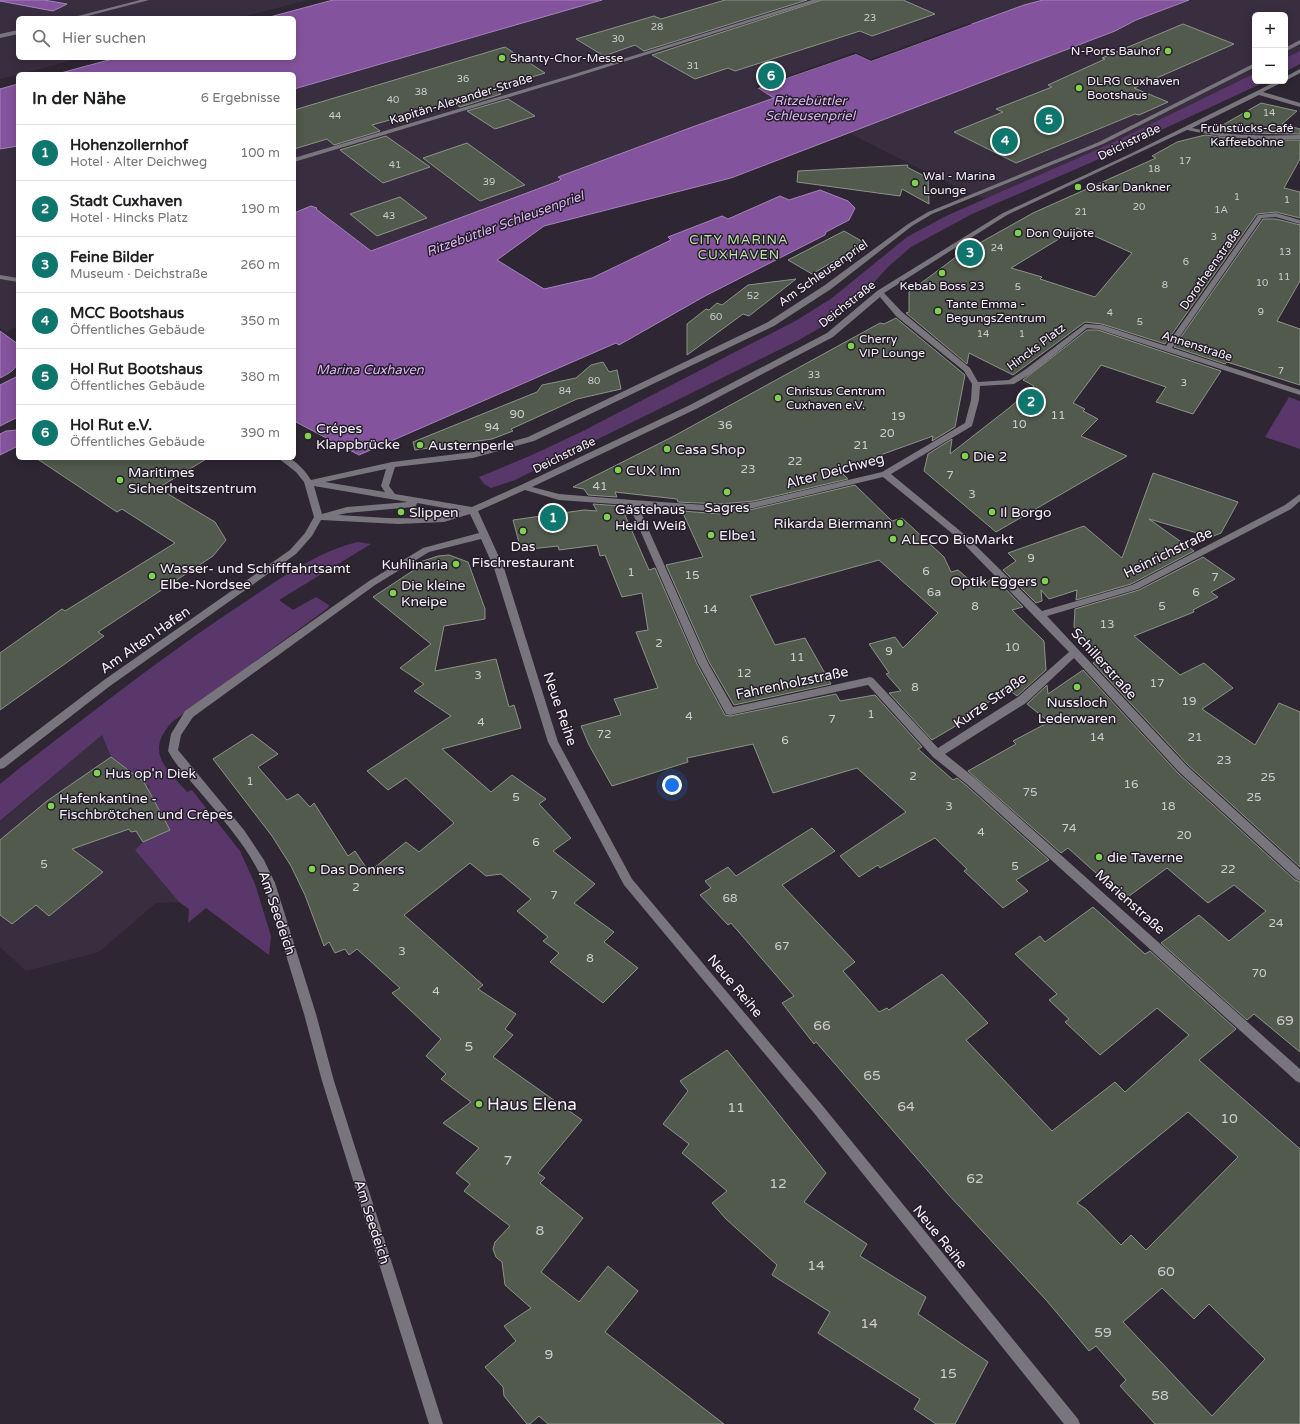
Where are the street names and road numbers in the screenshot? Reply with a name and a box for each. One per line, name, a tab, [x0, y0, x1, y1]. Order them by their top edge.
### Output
street label: Kapitän-Alexander-Straße	[388, 71, 534, 127]
street label: Deichstraße	[1095, 121, 1163, 163]
street label: Dorotheenstraße	[1177, 225, 1243, 312]
street label: Am Schleusenpriel	[776, 237, 870, 309]
street label: Deichstraße	[816, 277, 878, 330]
street label: Hincks Platz	[1004, 321, 1068, 373]
street label: Annenstraße	[1160, 328, 1234, 364]
street label: Deichstraße	[530, 434, 598, 476]
street label: Alter Deichweg	[784, 450, 886, 492]
street label: Heinrichstraße	[1121, 524, 1215, 582]
street label: Am Alten Hafen	[97, 603, 193, 677]
street label: Schillerstraße	[1068, 625, 1140, 703]
street label: Fahrenholzstraße	[734, 663, 850, 703]
street label: Neue Reihe	[539, 670, 581, 748]
street label: Kurze Straße	[950, 670, 1030, 732]
street label: Marienstraße	[1091, 866, 1169, 938]
street label: Am Seedeich	[255, 869, 299, 957]
street label: Neue Reihe	[704, 951, 766, 1021]
street label: Am Seedeich	[350, 1178, 394, 1266]
street label: Neue Reihe	[909, 1202, 971, 1272]

